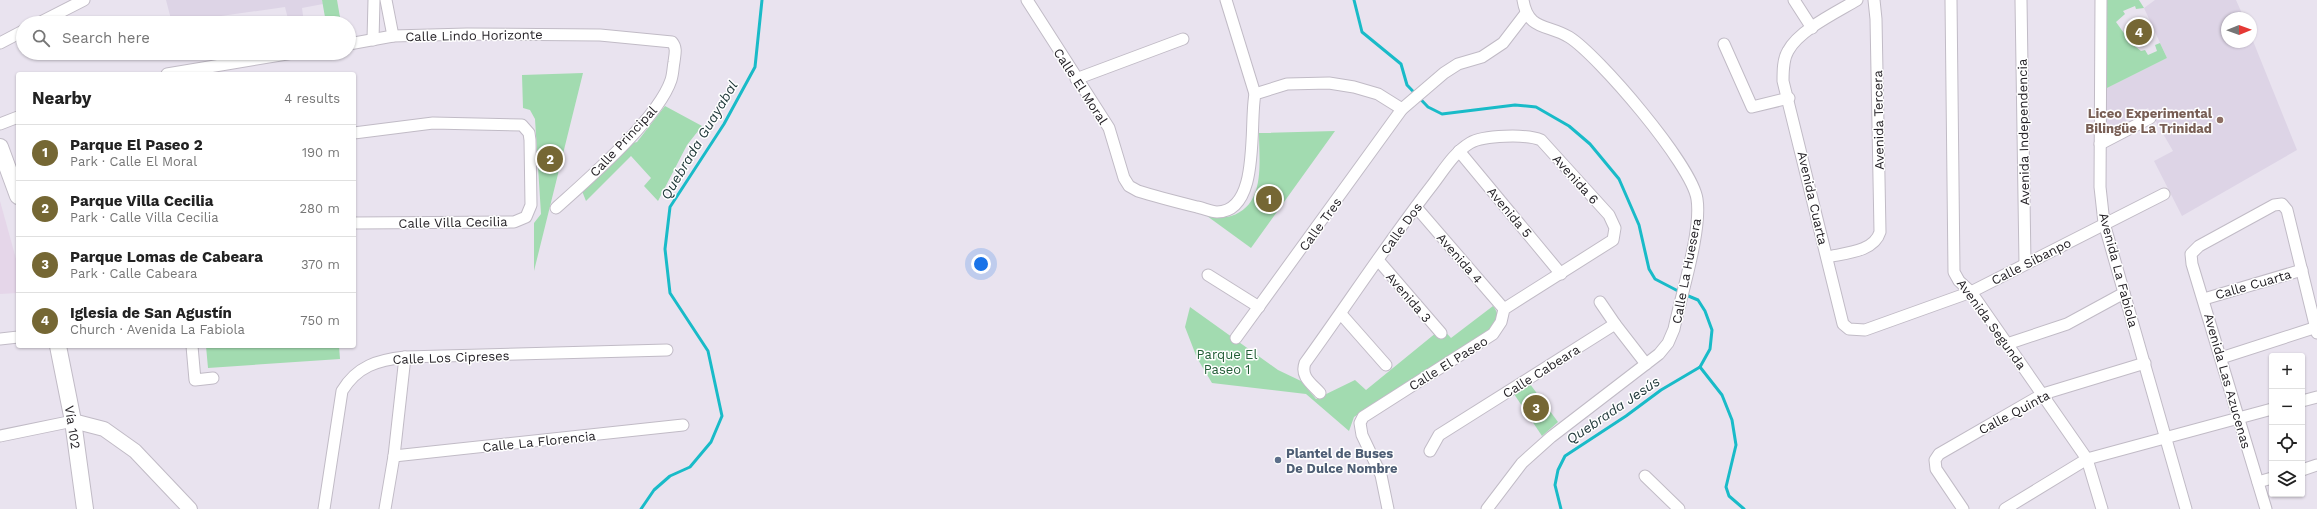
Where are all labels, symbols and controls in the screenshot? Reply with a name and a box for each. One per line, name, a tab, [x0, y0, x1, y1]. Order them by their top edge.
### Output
north arrow	[2221, 12, 2257, 48]
search box	[16, 16, 356, 60]
pin: 4	[2126, 17, 2152, 47]
icon: search	[30, 27, 52, 49]
street label: Calle Lindo Horizonte	[405, 27, 543, 44]
text: Search here	[62, 29, 150, 47]
street label: Calle El Moral	[1050, 45, 1111, 127]
street label: Avenida Independencia	[2015, 58, 2032, 205]
street label: Avenida Tercera	[1870, 69, 1887, 170]
water label: Quebrada Guayabal	[657, 78, 741, 202]
text: Nearby	[32, 88, 91, 108]
text: 4 results	[284, 91, 340, 106]
street label: Calle Principal	[587, 103, 660, 180]
place label: Liceo Experimental Bilingüe La Trinidad	[2085, 106, 2213, 136]
marker: Liceo Experimental Bilingüe La Trinidad	[2215, 115, 2225, 125]
text: Parque El Paseo 2	[70, 136, 203, 154]
pin: 2	[537, 144, 563, 174]
text: 1	[42, 145, 48, 160]
text: 190 m	[302, 145, 340, 160]
street label: Avenida Cuarta	[1794, 150, 1831, 247]
street label: Avenida 6	[1549, 151, 1602, 207]
text: Park · Calle El Moral	[70, 154, 197, 169]
pin: 1	[1256, 184, 1282, 214]
street label: Avenida 5	[1484, 184, 1535, 241]
text: Parque Villa Cecilia	[70, 192, 213, 210]
street label: Calle Tres	[1296, 195, 1345, 254]
street label: Calle Dos	[1378, 199, 1425, 257]
text: 2	[41, 201, 49, 216]
text: 280 m	[300, 201, 340, 216]
text: Park · Calle Villa Cecilia	[70, 210, 219, 225]
street label: Avenida La Fabiola	[2096, 211, 2141, 330]
street label: Calle Villa Cecilia	[398, 214, 508, 231]
street label: Calle La Huesera	[1669, 216, 1704, 325]
street label: Avenida 4	[1434, 230, 1485, 286]
street label: Calle Sibanpo	[1989, 235, 2074, 288]
text: Parque Lomas de Cabeara	[70, 248, 263, 266]
your location	[971, 254, 991, 274]
text: 3	[41, 257, 49, 272]
text: 370 m	[301, 257, 340, 272]
text: Park · Calle Cabeara	[70, 266, 197, 281]
street label: Calle Cuarta	[2213, 266, 2293, 302]
street label: Avenida 3	[1383, 269, 1434, 325]
street label: Avenida Segunda	[1954, 276, 2030, 373]
text: Iglesia de San Agustín	[70, 304, 232, 322]
street label: Avenida Las Azucenas	[2201, 312, 2254, 451]
text: 4	[41, 313, 49, 328]
text: 750 m	[300, 313, 340, 328]
text: Church · Avenida La Fabiola	[70, 322, 245, 337]
street label: Calle El Paseo	[1406, 333, 1491, 394]
street label: Calle Cabeara	[1500, 341, 1583, 401]
park label: Parque El Paseo 1	[1197, 347, 1257, 377]
street label: Calle Los Cipreses	[392, 348, 510, 367]
map controls	[2269, 353, 2305, 497]
button: +	[2269, 353, 2305, 389]
water label: Quebrada Jesús	[1563, 373, 1663, 447]
street label: Calle Quinta	[1976, 387, 2053, 437]
button: −	[2269, 389, 2305, 425]
pin: 3	[1523, 393, 1549, 423]
street label: Vía 102	[62, 404, 83, 450]
button: locate	[2269, 425, 2305, 461]
street label: Calle La Florencia	[482, 428, 597, 455]
place label: Plantel de Buses De Dulce Nombre	[1286, 446, 1398, 476]
marker: Plantel de Buses De Dulce Nombre	[1273, 455, 1283, 465]
button: layers	[2269, 461, 2305, 497]

